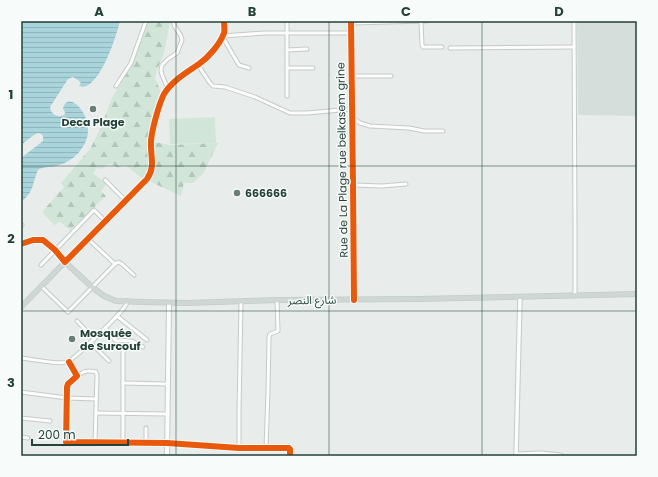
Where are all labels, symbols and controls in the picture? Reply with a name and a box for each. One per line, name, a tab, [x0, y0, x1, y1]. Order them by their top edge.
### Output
text: A	[94, 2, 104, 21]
text: B	[248, 2, 257, 21]
text: C	[401, 2, 411, 21]
text: D	[554, 2, 564, 21]
street label: Rue de La Plage rue belkasem grine	[332, 62, 352, 258]
text: 1	[9, 85, 13, 104]
marker: Deca Plage	[88, 104, 98, 114]
place label: Deca Plage	[61, 114, 125, 130]
place label: 666666	[245, 185, 287, 201]
marker: 666666	[232, 188, 242, 198]
text: 2	[7, 229, 15, 248]
street label: شارع النصر	[287, 292, 337, 308]
place label: Mosquée de Surcouf	[80, 325, 141, 354]
marker: Mosquée de Surcouf	[67, 334, 77, 344]
text: 3	[7, 373, 15, 392]
scale bar	[32, 421, 128, 447]
text: 200 m	[38, 426, 76, 443]

